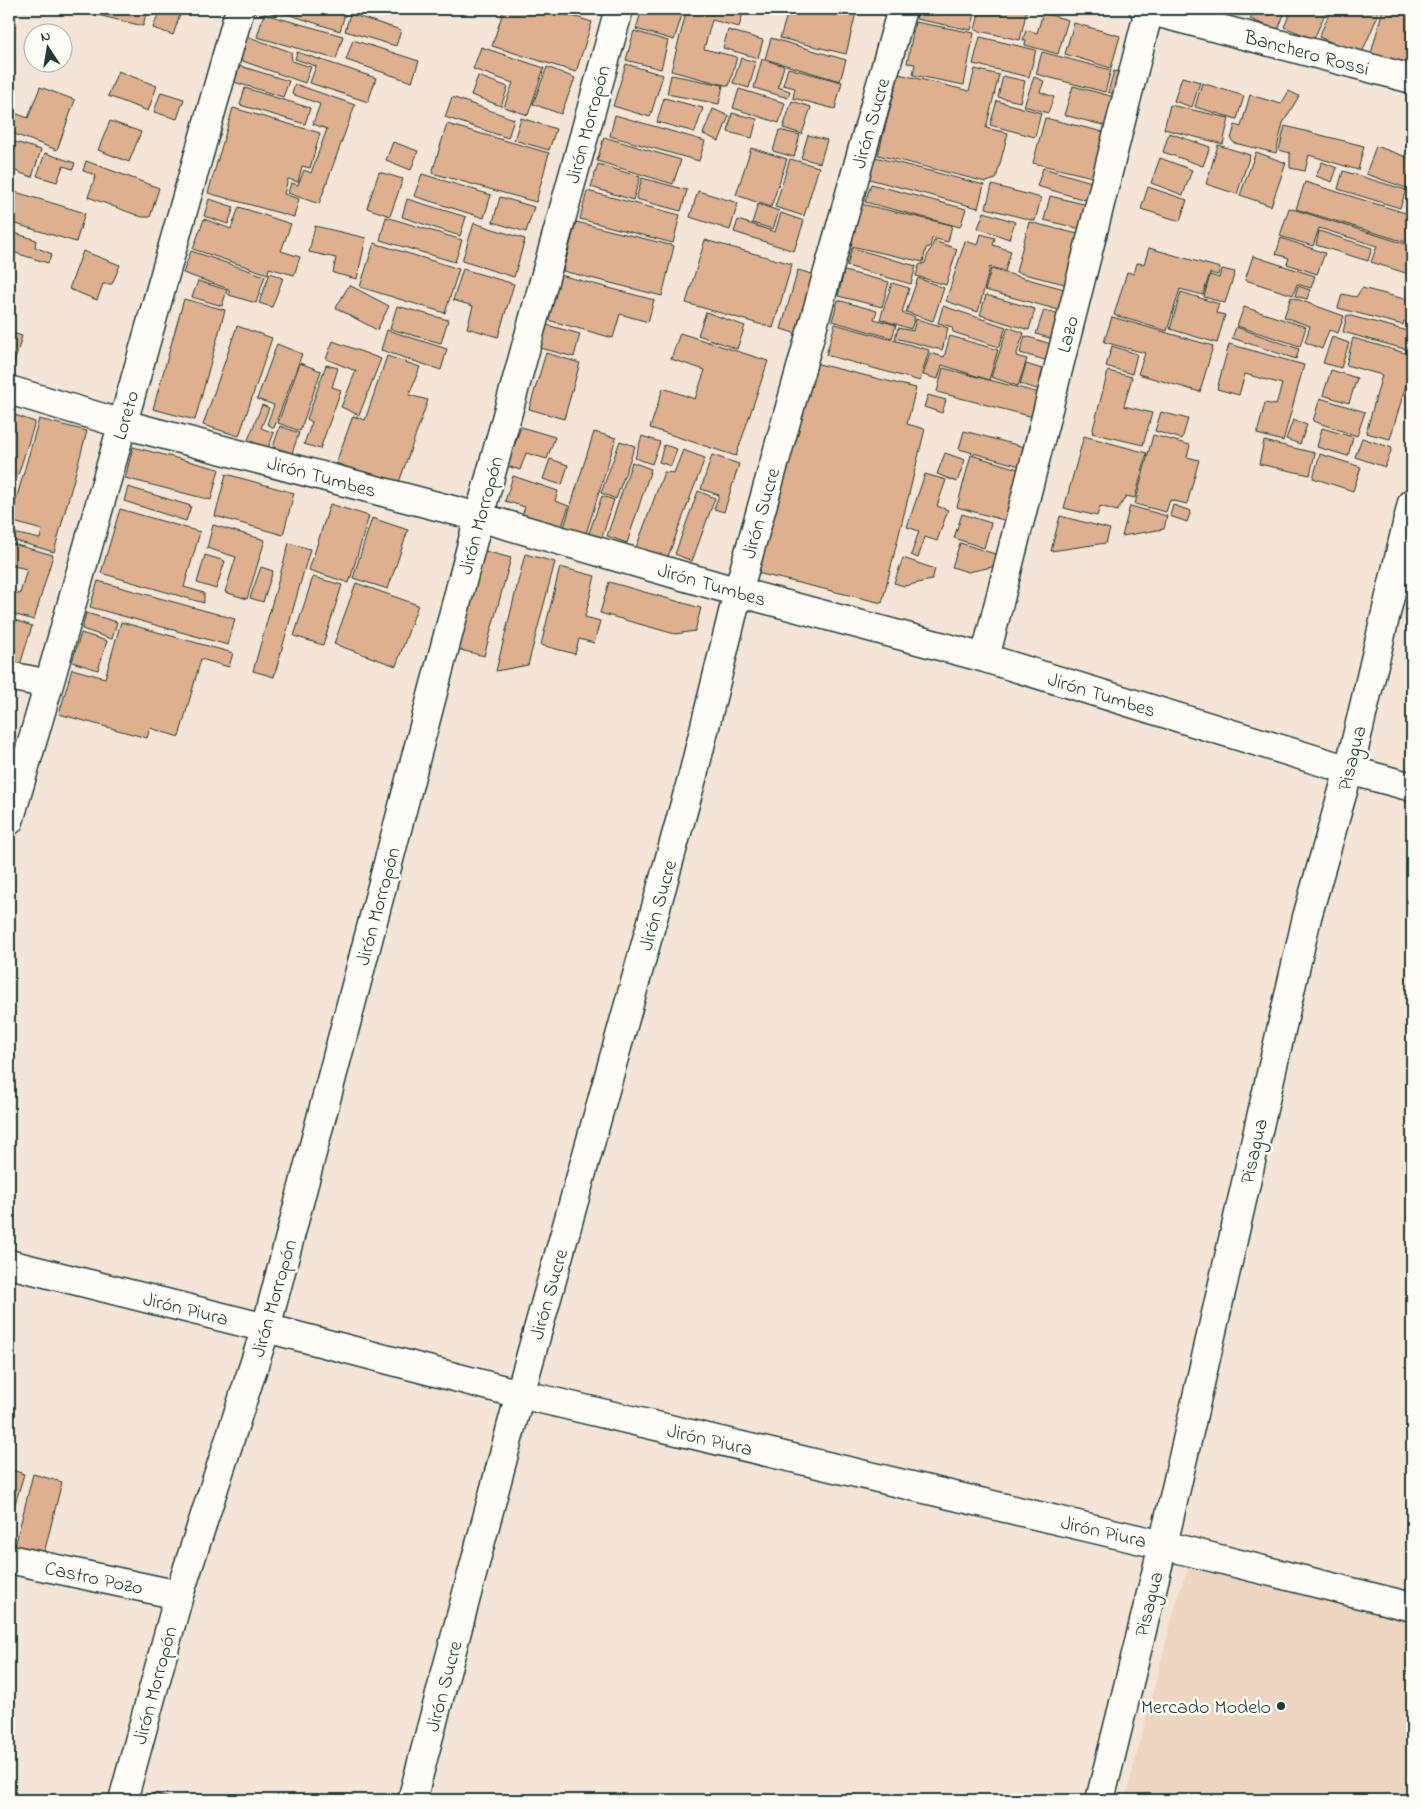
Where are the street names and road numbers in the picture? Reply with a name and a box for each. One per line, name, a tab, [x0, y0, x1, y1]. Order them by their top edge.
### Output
street label: Banchero Rossi	[1240, 24, 1372, 85]
street label: Jirón Morropón	[560, 62, 619, 187]
street label: Jirón Sucre	[846, 75, 899, 172]
street label: Lazo	[1051, 313, 1088, 356]
street label: Loreto	[107, 388, 148, 444]
street label: Jirón Tumbes	[264, 450, 379, 507]
street label: Jirón Morropón	[453, 453, 512, 578]
street label: Jirón Sucre	[736, 465, 789, 562]
street label: Jirón Tumbes	[654, 557, 769, 616]
street label: Jirón Tumbes	[1044, 666, 1159, 727]
street label: Pisagua	[1331, 723, 1376, 794]
street label: Jirón Morropón	[350, 844, 409, 969]
street label: Jirón Sucre	[633, 857, 686, 954]
street label: Pisagua	[1234, 1116, 1278, 1187]
street label: Jirón Morropón	[245, 1236, 306, 1361]
street label: Jirón Sucre	[524, 1246, 577, 1343]
street label: Jirón Piura	[140, 1286, 231, 1335]
street label: Jirón Piura	[664, 1418, 755, 1465]
street label: Jirón Piura	[1058, 1510, 1149, 1557]
street label: Castro Pozo	[42, 1555, 145, 1604]
street label: Pisagua	[1128, 1569, 1173, 1640]
street label: Jirón Morropón	[127, 1623, 186, 1748]
street label: Jirón Sucre	[419, 1638, 471, 1735]

